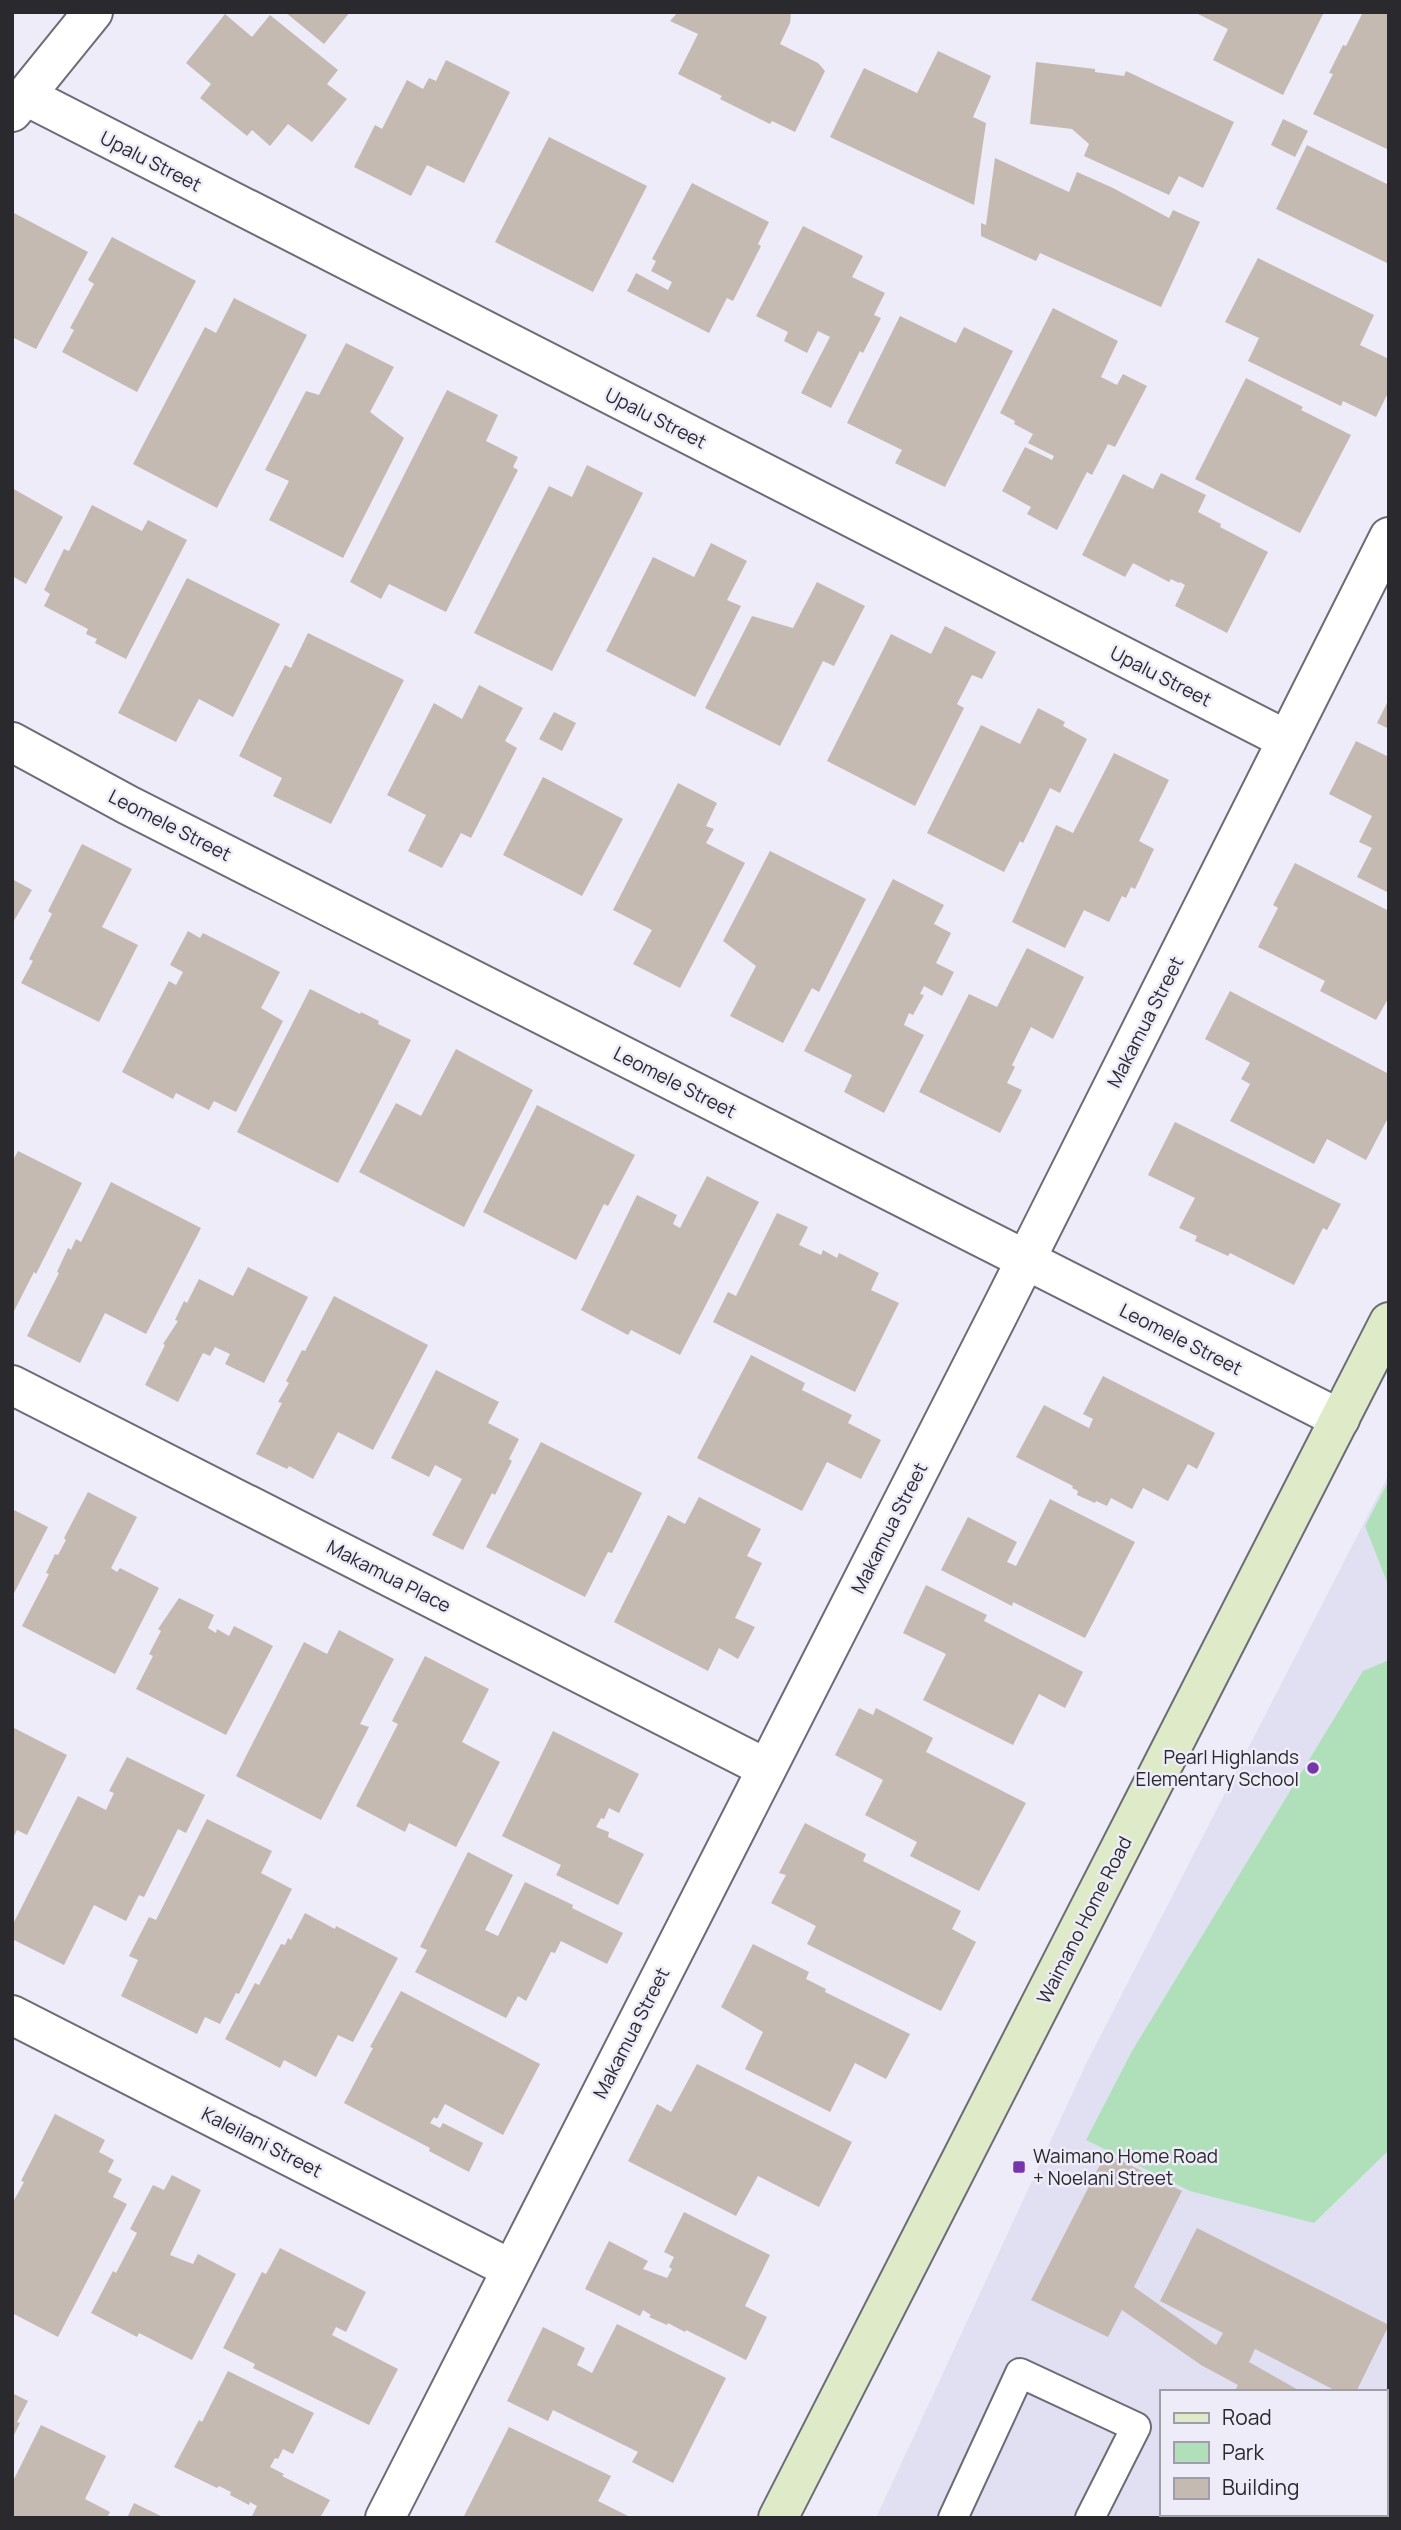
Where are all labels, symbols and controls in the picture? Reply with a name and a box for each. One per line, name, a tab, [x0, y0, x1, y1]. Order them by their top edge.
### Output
street label: Upalu Street	[96, 124, 206, 198]
street label: Upalu Street	[601, 381, 711, 455]
street label: Upalu Street	[1106, 639, 1216, 713]
street label: Leomele Street	[104, 783, 236, 867]
street label: Makamua Street	[1101, 952, 1189, 1092]
street label: Leomele Street	[609, 1040, 741, 1124]
street label: Leomele Street	[1115, 1297, 1247, 1381]
street label: Makamua Street	[845, 1458, 933, 1598]
street label: Makamua Place	[322, 1534, 456, 1618]
place label: Pearl Highlands Elementary School	[1136, 1744, 1299, 1792]
marker: Pearl Highlands Elementary School	[1305, 1760, 1321, 1776]
street label: Waimano Home Road	[1030, 1832, 1138, 2008]
street label: Makamua Street	[587, 1963, 675, 2103]
street label: Kaleilani Street	[197, 2100, 327, 2184]
place label: Waimano Home Road + Noelani Street	[1033, 2143, 1218, 2191]
marker: Waimano Home Road + Noelani Street	[1011, 2159, 1027, 2175]
legend	[1160, 2390, 1387, 2516]
text: Road	[1222, 2403, 1272, 2431]
text: Park	[1222, 2438, 1264, 2466]
text: Building	[1222, 2473, 1299, 2501]

